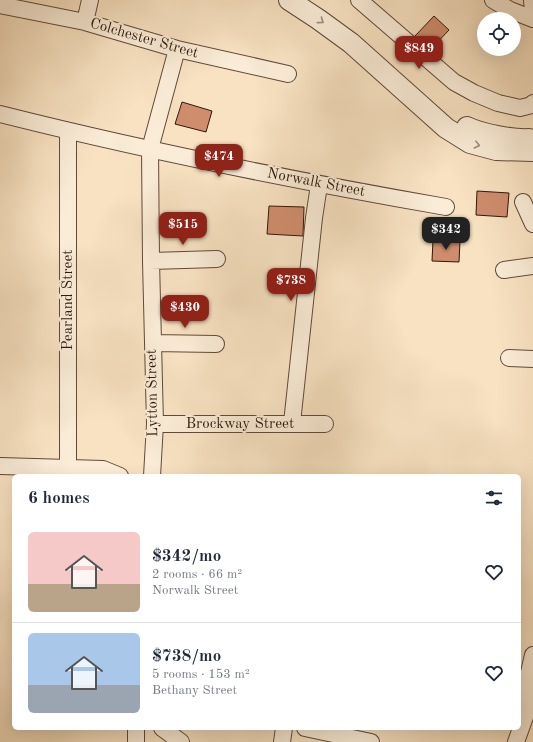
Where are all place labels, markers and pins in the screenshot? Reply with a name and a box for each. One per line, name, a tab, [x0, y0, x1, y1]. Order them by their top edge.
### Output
pin: $849	[395, 36, 443, 70]
pin: $474	[195, 144, 243, 178]
pin: $515	[159, 212, 207, 246]
pin: $342	[422, 217, 470, 251]
pin: $738	[267, 268, 315, 302]
pin: $430	[161, 295, 209, 329]

